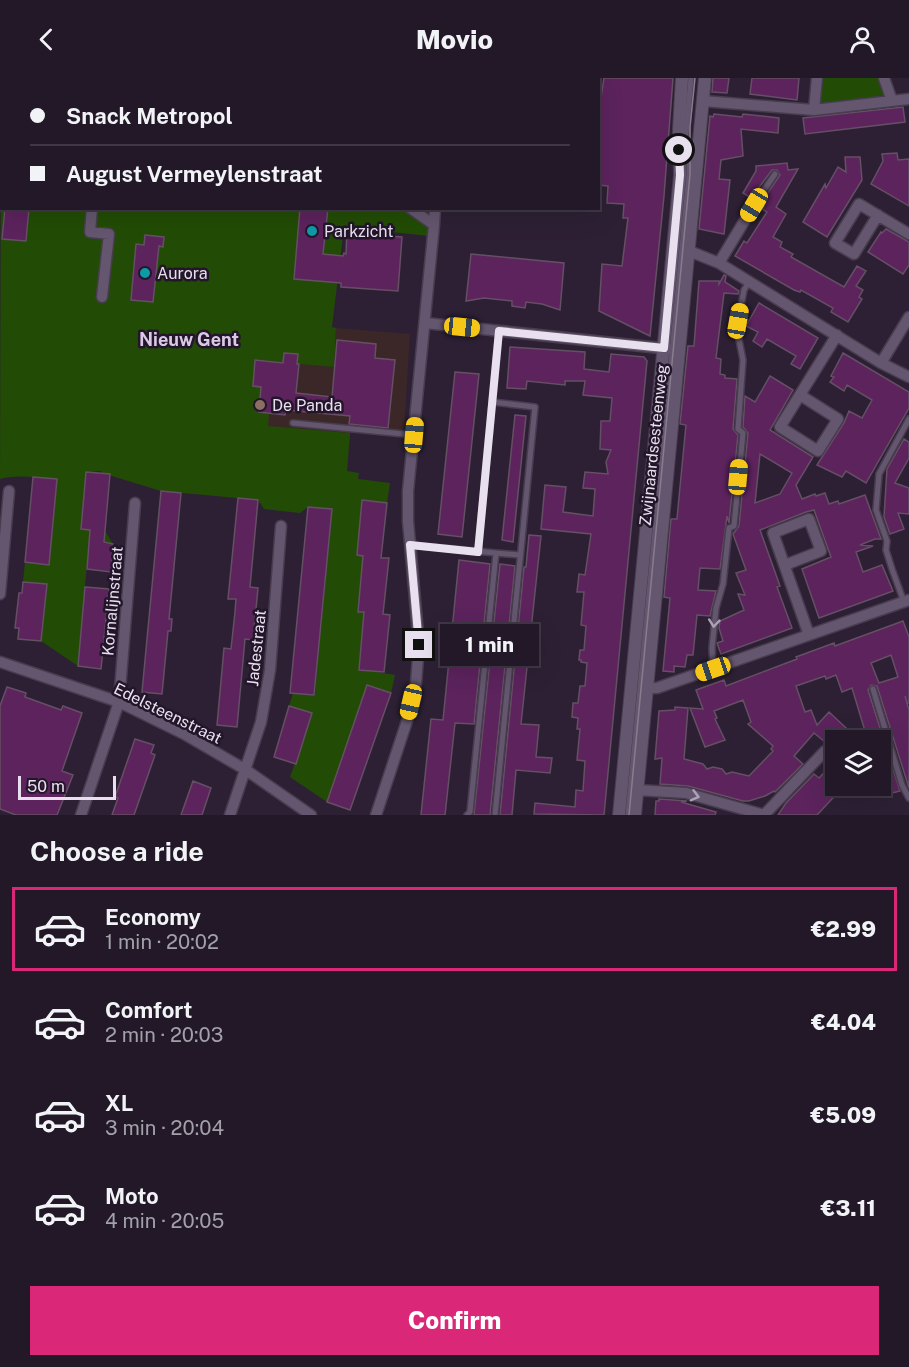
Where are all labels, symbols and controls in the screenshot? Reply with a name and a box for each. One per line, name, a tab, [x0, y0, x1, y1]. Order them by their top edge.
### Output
icon: back	[30, 23, 63, 56]
text: Movio	[416, 23, 493, 55]
icon: person	[846, 23, 879, 56]
text: Snack Metropol	[66, 103, 233, 129]
route start	[665, 136, 692, 163]
text: August Vermeylenstraat	[66, 161, 323, 187]
car	[737, 185, 771, 225]
place label: Parkzicht	[324, 222, 393, 241]
marker: Parkzicht	[305, 224, 319, 238]
place label: Aurora	[157, 264, 208, 283]
marker: Aurora	[138, 266, 152, 280]
car	[726, 302, 750, 340]
car	[443, 316, 481, 338]
district label: Nieuw Gent	[139, 329, 239, 350]
street label: Zwijnaardsesteenweg	[636, 363, 671, 527]
place label: De Panda	[272, 396, 342, 415]
marker: De Panda	[253, 398, 267, 412]
car	[403, 416, 425, 454]
car	[727, 458, 749, 496]
street label: Kornalijnstraat	[98, 546, 127, 656]
street label: Jadestraat	[243, 609, 270, 687]
one-way arrow	[708, 618, 721, 627]
callout: 1 min	[440, 624, 539, 666]
route end	[405, 631, 432, 658]
text: 1 min	[465, 633, 514, 657]
car	[693, 655, 733, 683]
street label: Edelsteenstraat	[111, 679, 225, 748]
car	[398, 682, 424, 722]
map controls	[825, 730, 891, 796]
button: layers	[825, 730, 891, 796]
scale bar	[18, 773, 116, 800]
text: 50 m	[27, 777, 65, 796]
one-way arrow	[690, 788, 700, 801]
text: Choose a ride	[30, 835, 204, 867]
icon: car	[33, 902, 87, 956]
text: Economy	[105, 904, 201, 930]
text: €2.99	[811, 916, 876, 942]
text: 1 min · 20:02	[105, 930, 219, 954]
icon: car	[33, 995, 87, 1049]
text: Comfort	[105, 997, 192, 1023]
text: €4.04	[811, 1009, 876, 1035]
text: 2 min · 20:03	[105, 1023, 223, 1047]
icon: car	[33, 1088, 87, 1142]
text: XL	[105, 1090, 133, 1116]
text: €5.09	[810, 1102, 876, 1128]
text: 3 min · 20:04	[105, 1116, 224, 1140]
icon: car	[33, 1181, 87, 1235]
text: Moto	[105, 1183, 159, 1209]
text: €3.11	[821, 1195, 876, 1221]
text: 4 min · 20:05	[105, 1209, 224, 1233]
button: Confirm	[30, 1286, 879, 1355]

